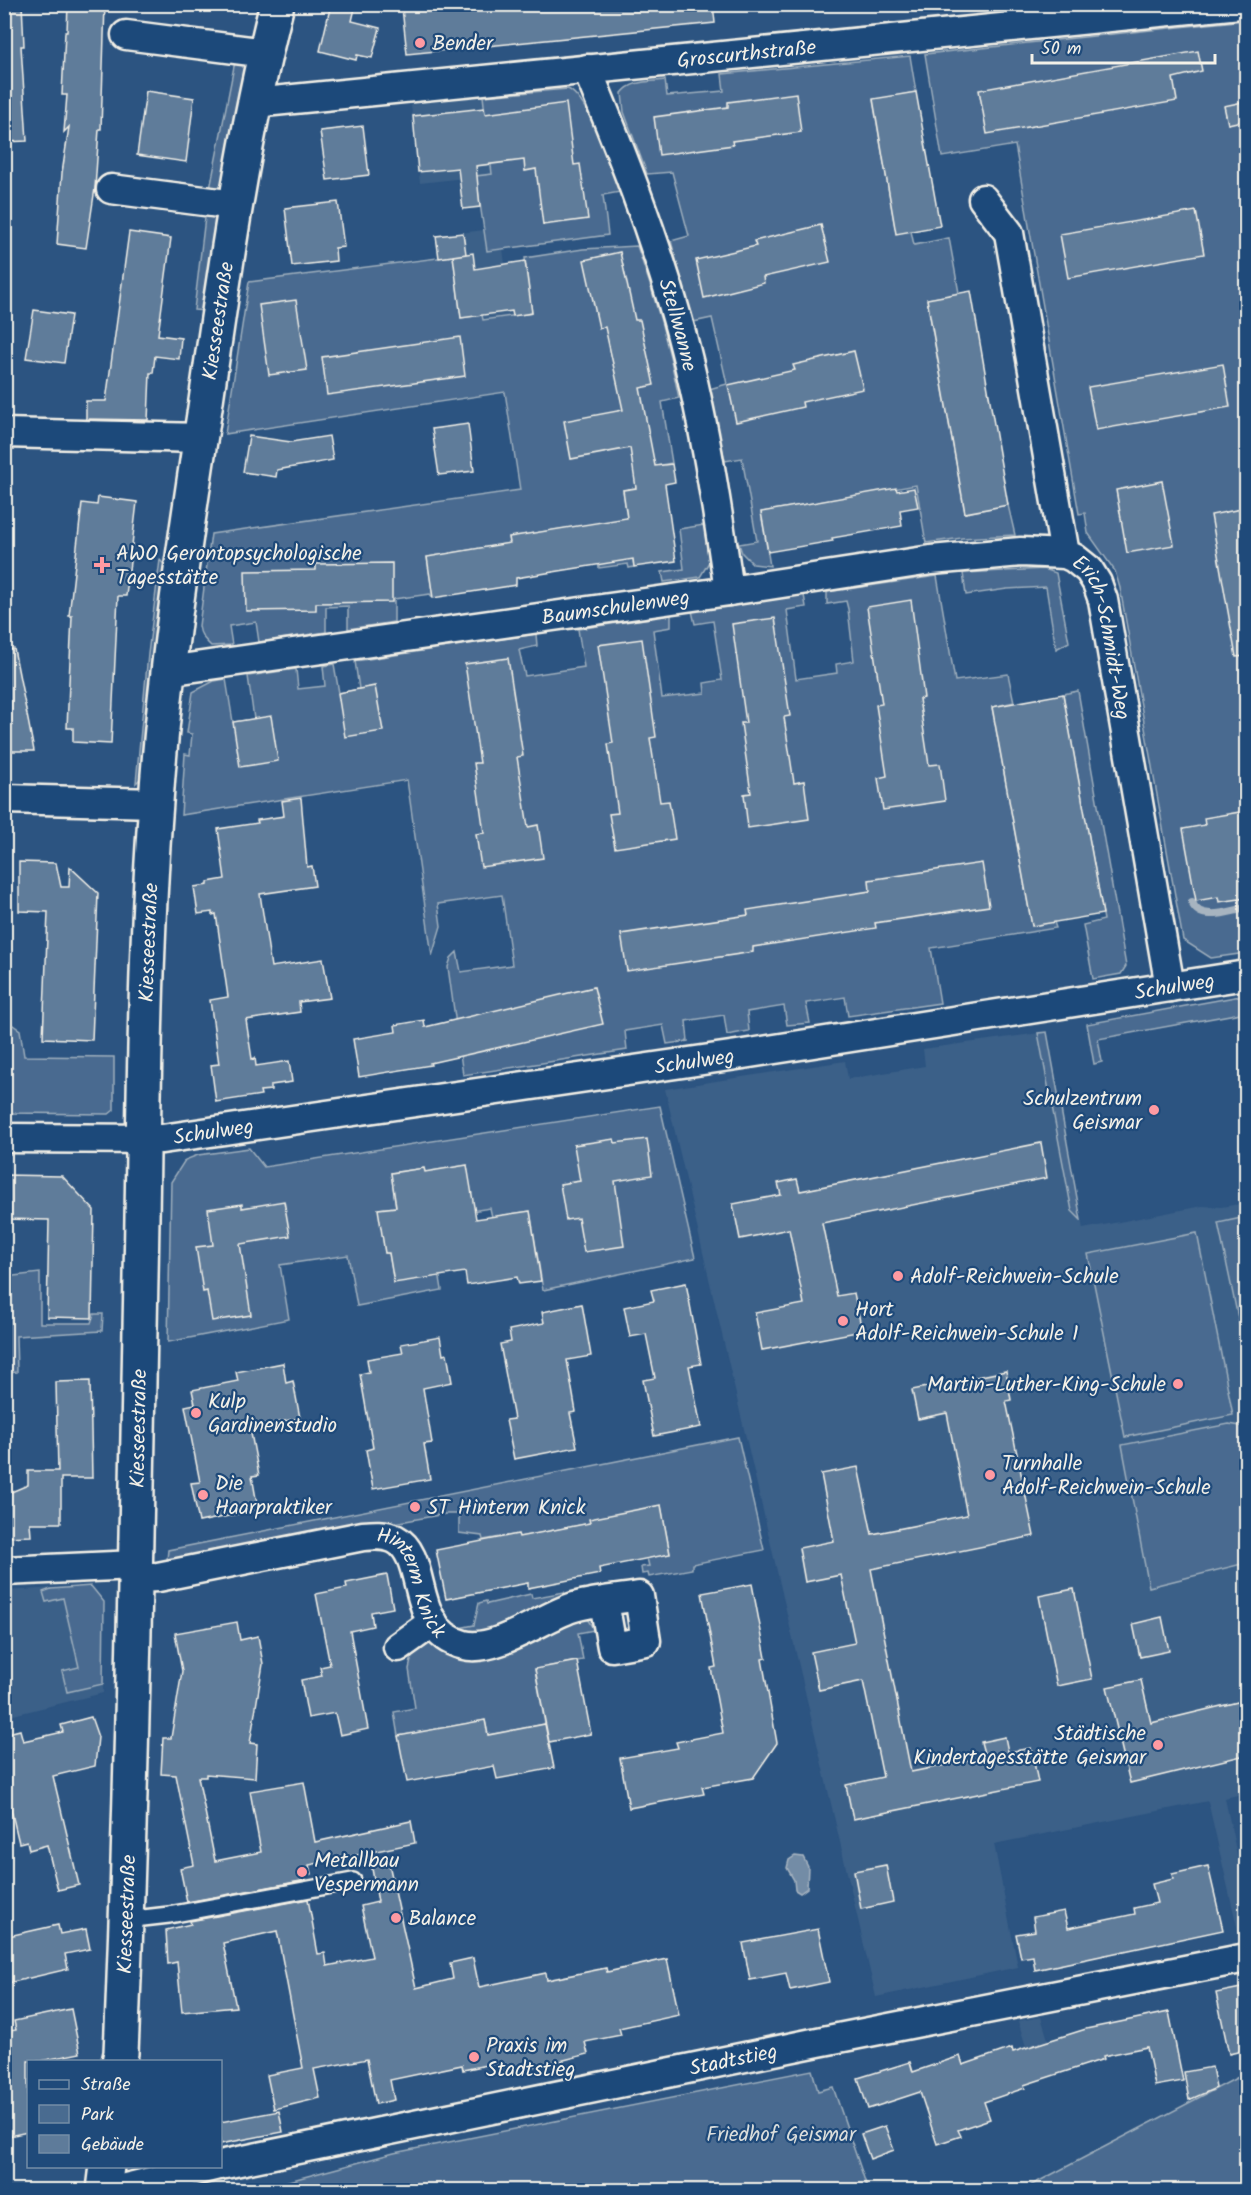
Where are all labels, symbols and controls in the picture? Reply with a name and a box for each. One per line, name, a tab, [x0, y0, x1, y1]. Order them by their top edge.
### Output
scale bar	[1032, 27, 1215, 65]
place label: Bender	[432, 28, 494, 61]
street label: Groscurthstraße	[675, 32, 818, 78]
text: 50 m	[1041, 35, 1081, 64]
marker: Bender	[413, 36, 427, 50]
street label: Kiesseestraße	[194, 259, 244, 382]
street label: Stellwanne	[648, 275, 705, 376]
place label: AWO Gerontopsychologische Tagesstätte	[116, 538, 362, 595]
street label: Erich-Schmidt-Weg	[1064, 547, 1138, 723]
marker: AWO Gerontopsychologische Tagesstätte	[93, 556, 111, 574]
street label: Baumschulenweg	[540, 582, 692, 635]
street label: Kiesseestraße	[131, 882, 169, 1003]
street label: Schulweg	[1132, 965, 1217, 1010]
street label: Schulweg	[652, 1041, 737, 1085]
place label: Schulzentrum Geismar	[1023, 1083, 1143, 1140]
marker: Schulzentrum Geismar	[1147, 1103, 1161, 1117]
street label: Schulweg	[171, 1111, 256, 1155]
place label: Adolf-Reichwein-Schule	[910, 1261, 1119, 1294]
marker: Adolf-Reichwein-Schule	[891, 1269, 905, 1283]
place label: Hort Adolf-Reichwein-Schule 1	[855, 1294, 1079, 1351]
marker: Hort Adolf-Reichwein-Schule 1	[836, 1314, 850, 1328]
street label: Kiesseestraße	[122, 1368, 157, 1489]
place label: Martin-Luther-King-Schule	[927, 1369, 1167, 1402]
marker: Martin-Luther-King-Schule	[1171, 1377, 1185, 1391]
place label: Kulp Gardinenstudio	[208, 1386, 337, 1443]
marker: Kulp Gardinenstudio	[189, 1406, 203, 1420]
place label: Turnhalle Adolf-Reichwein-Schule	[1002, 1448, 1211, 1505]
place label: Die Haarpraktiker	[215, 1468, 333, 1525]
marker: Turnhalle Adolf-Reichwein-Schule	[983, 1468, 997, 1482]
marker: Die Haarpraktiker	[196, 1488, 210, 1502]
place label: ST Hinterm Knick	[427, 1492, 586, 1525]
marker: ST Hinterm Knick	[408, 1500, 422, 1514]
street label: Hinterm Knick	[375, 1520, 453, 1647]
place label: Städtische Kindertagesstätte Geismar	[913, 1718, 1147, 1775]
marker: Städtische Kindertagesstätte Geismar	[1151, 1738, 1165, 1752]
place label: Metallbau Vespermann	[314, 1845, 419, 1902]
street label: Kiesseestraße	[109, 1854, 146, 1975]
marker: Metallbau Vespermann	[295, 1865, 309, 1879]
place label: Balance	[408, 1903, 477, 1936]
marker: Balance	[389, 1911, 403, 1925]
place label: Praxis im Stadtstieg	[486, 2030, 575, 2087]
street label: Stadtstieg	[686, 2036, 781, 2086]
marker: Praxis im Stadtstieg	[467, 2050, 481, 2064]
legend	[27, 2060, 222, 2168]
text: Straße	[81, 2071, 131, 2100]
text: Park	[81, 2101, 114, 2130]
park label: Friedhof Geismar	[706, 2119, 857, 2152]
text: Gebäude	[81, 2131, 144, 2160]

